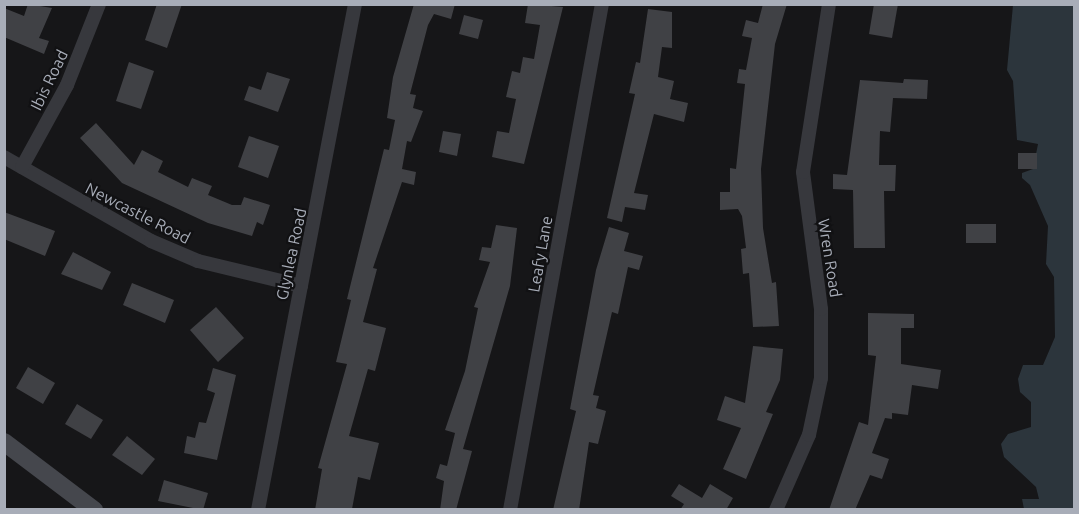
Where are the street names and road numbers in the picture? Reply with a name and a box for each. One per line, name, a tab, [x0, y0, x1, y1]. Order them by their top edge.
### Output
street label: Ibis Road	[26, 47, 72, 113]
street label: Newcastle Road	[82, 178, 194, 248]
street label: Glynlea Road	[272, 206, 310, 302]
street label: Leafy Lane	[524, 214, 556, 294]
street label: Wren Road	[814, 217, 846, 299]

